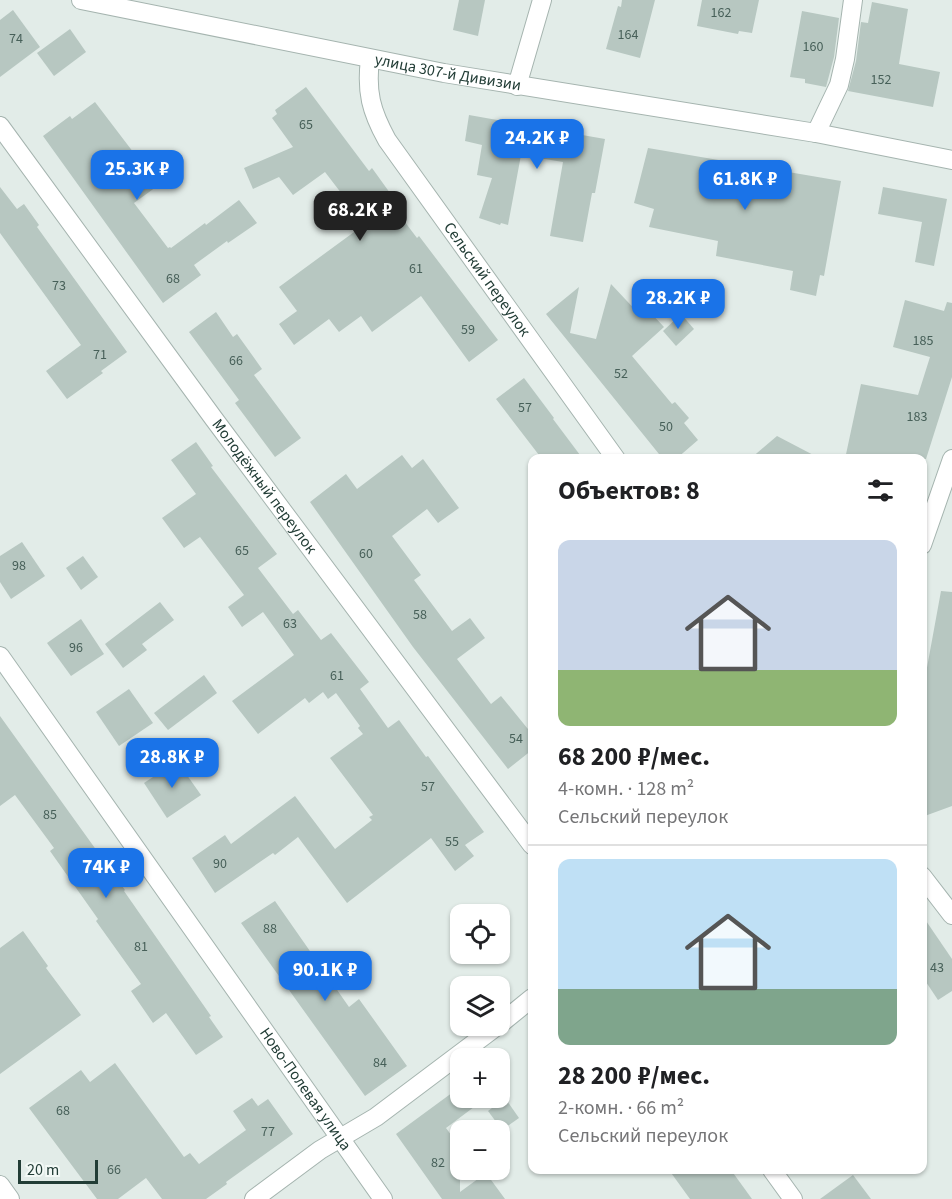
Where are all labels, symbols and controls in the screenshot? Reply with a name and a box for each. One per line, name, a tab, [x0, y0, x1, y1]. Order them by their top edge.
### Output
house number: 162	[711, 3, 731, 23]
house number: 164	[618, 25, 638, 45]
house number: 74	[9, 29, 23, 49]
house number: 160	[803, 37, 823, 57]
street label: улица 307-й Дивизии	[373, 48, 523, 96]
house number: 152	[871, 70, 891, 90]
house number: 65	[299, 115, 313, 135]
pin: 24.2K ₽	[482, 119, 592, 170]
text: 24.2K ₽	[505, 124, 569, 152]
pin: 25.3K ₽	[82, 150, 192, 201]
text: 25.3K ₽	[105, 155, 169, 183]
pin: 61.8K ₽	[690, 160, 800, 211]
text: 61.8K ₽	[713, 165, 777, 193]
pin: 68.2K ₽	[305, 191, 415, 242]
text: 68.2K ₽	[328, 196, 392, 224]
street label: Сельский переулок	[438, 218, 536, 341]
house number: 61	[409, 259, 423, 279]
house number: 68	[166, 269, 180, 289]
house number: 73	[52, 276, 66, 296]
pin: 28.2K ₽	[623, 279, 733, 330]
text: 28.2K ₽	[646, 284, 710, 312]
house number: 59	[461, 320, 475, 340]
house number: 185	[913, 331, 933, 351]
house number: 71	[93, 345, 107, 365]
house number: 66	[229, 351, 243, 371]
house number: 52	[614, 364, 628, 384]
house number: 57	[518, 398, 532, 418]
house number: 183	[907, 407, 927, 427]
street label: Молодёжный переулок	[207, 414, 322, 558]
house number: 50	[659, 417, 673, 437]
text: Объектов: 8	[558, 472, 700, 509]
icon: filters	[864, 474, 897, 507]
house number: 65	[235, 541, 249, 561]
house number: 60	[359, 544, 373, 564]
house number: 98	[12, 556, 26, 576]
icon: home	[674, 579, 782, 687]
house number: 58	[413, 605, 427, 625]
house number: 63	[283, 614, 297, 634]
house number: 96	[69, 638, 83, 658]
house number: 61	[330, 666, 344, 686]
house number: 54	[509, 729, 523, 749]
pin: 28.8K ₽	[117, 738, 227, 789]
text: 68 200 ₽/мес.	[558, 738, 710, 775]
text: 28.8K ₽	[140, 743, 204, 771]
text: 4-комн. · 128 m²	[558, 775, 694, 803]
house number: 57	[421, 777, 435, 797]
text: Сельский переулок	[558, 803, 728, 831]
house number: 85	[43, 805, 57, 825]
house number: 55	[445, 832, 459, 852]
pin: 74K ₽	[64, 848, 148, 899]
text: 74K ₽	[82, 853, 130, 881]
house number: 90	[213, 854, 227, 874]
icon: home	[674, 898, 782, 1006]
map controls	[450, 904, 510, 1180]
button: locate	[450, 904, 510, 964]
house number: 88	[263, 919, 277, 939]
house number: 81	[134, 937, 148, 957]
pin: 90.1K ₽	[270, 951, 380, 1002]
text: 90.1K ₽	[293, 956, 357, 984]
house number: 43	[930, 958, 944, 978]
button: layers	[450, 976, 510, 1036]
street label: Ново-Полевая улица	[254, 1023, 357, 1155]
button: +	[450, 1048, 510, 1108]
house number: 84	[373, 1053, 387, 1073]
text: 28 200 ₽/мес.	[558, 1057, 710, 1094]
text: 2-комн. · 66 m²	[558, 1094, 684, 1122]
house number: 68	[56, 1101, 70, 1121]
button: −	[450, 1120, 510, 1180]
house number: 77	[261, 1122, 275, 1142]
text: Сельский переулок	[558, 1122, 728, 1150]
house number: 82	[431, 1153, 445, 1173]
scale bar	[18, 1157, 98, 1184]
text: 20 m	[27, 1159, 59, 1181]
house number: 66	[107, 1160, 121, 1180]

